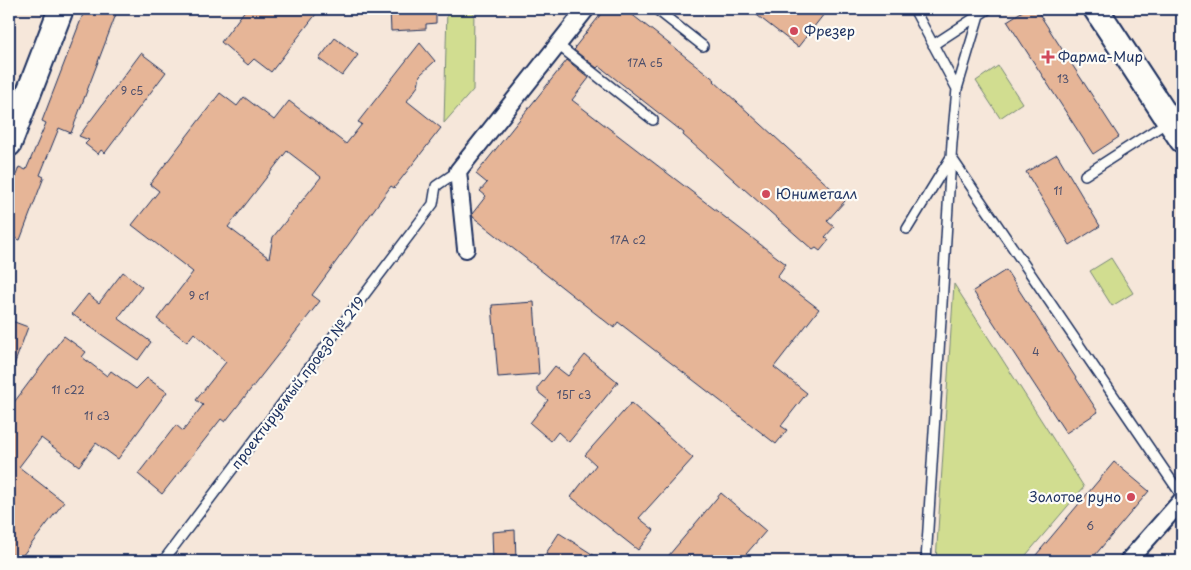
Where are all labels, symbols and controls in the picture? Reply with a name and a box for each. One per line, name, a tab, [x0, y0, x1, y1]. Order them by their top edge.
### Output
place label: Фрезер	[804, 20, 855, 41]
marker: Фрезер	[788, 25, 800, 37]
place label: Фарма-Мир	[1058, 46, 1143, 67]
marker: Фарма-Мир	[1042, 51, 1054, 63]
house number: 17А с5	[627, 54, 663, 71]
house number: 13	[1057, 70, 1069, 87]
house number: 9 с5	[121, 82, 143, 99]
house number: 11	[1053, 182, 1063, 199]
place label: Юниметалл	[776, 183, 857, 204]
marker: Юниметалл	[760, 188, 772, 200]
house number: 17А с2	[610, 231, 646, 248]
house number: 9 с1	[189, 287, 209, 304]
street label: проектируемый проезд № 219	[226, 292, 370, 474]
house number: 4	[1032, 343, 1040, 360]
house number: 11 с22	[51, 381, 85, 398]
house number: 15Г с3	[557, 386, 591, 403]
house number: 11 с3	[84, 407, 110, 424]
place label: Золотое руно	[1029, 486, 1121, 507]
marker: Золотое руно	[1125, 491, 1137, 503]
house number: 6	[1086, 517, 1094, 534]

